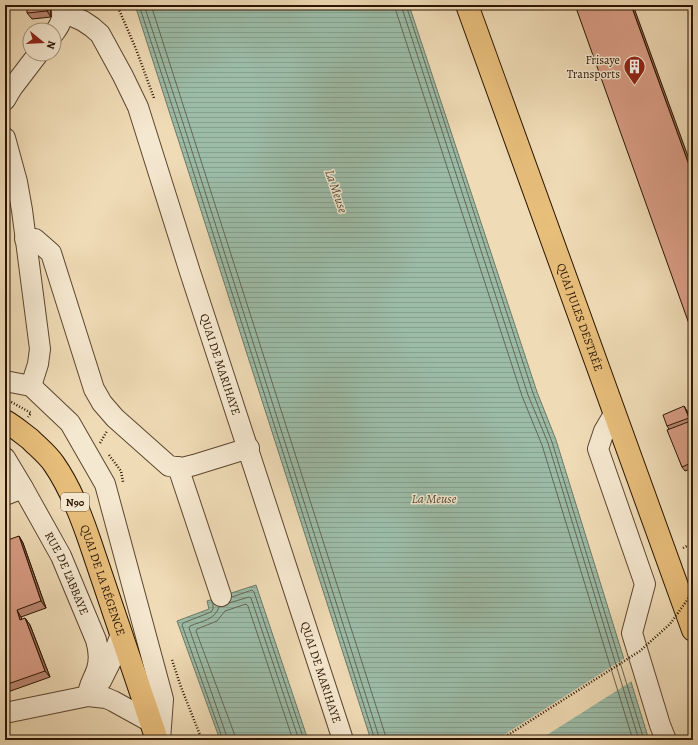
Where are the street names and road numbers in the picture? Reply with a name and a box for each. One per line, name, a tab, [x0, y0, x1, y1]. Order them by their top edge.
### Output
street label: QUAI JULES DESTRÉE	[553, 261, 607, 374]
street label: QUAI DE MARIHAYE	[196, 312, 244, 417]
road number: N90	[61, 493, 89, 511]
street label: QUAI DE LA RÉGENCE	[77, 522, 129, 638]
street label: RUE DE L'ABBAYE	[41, 529, 93, 617]
street label: QUAI DE MARIHAYE	[297, 620, 345, 725]

